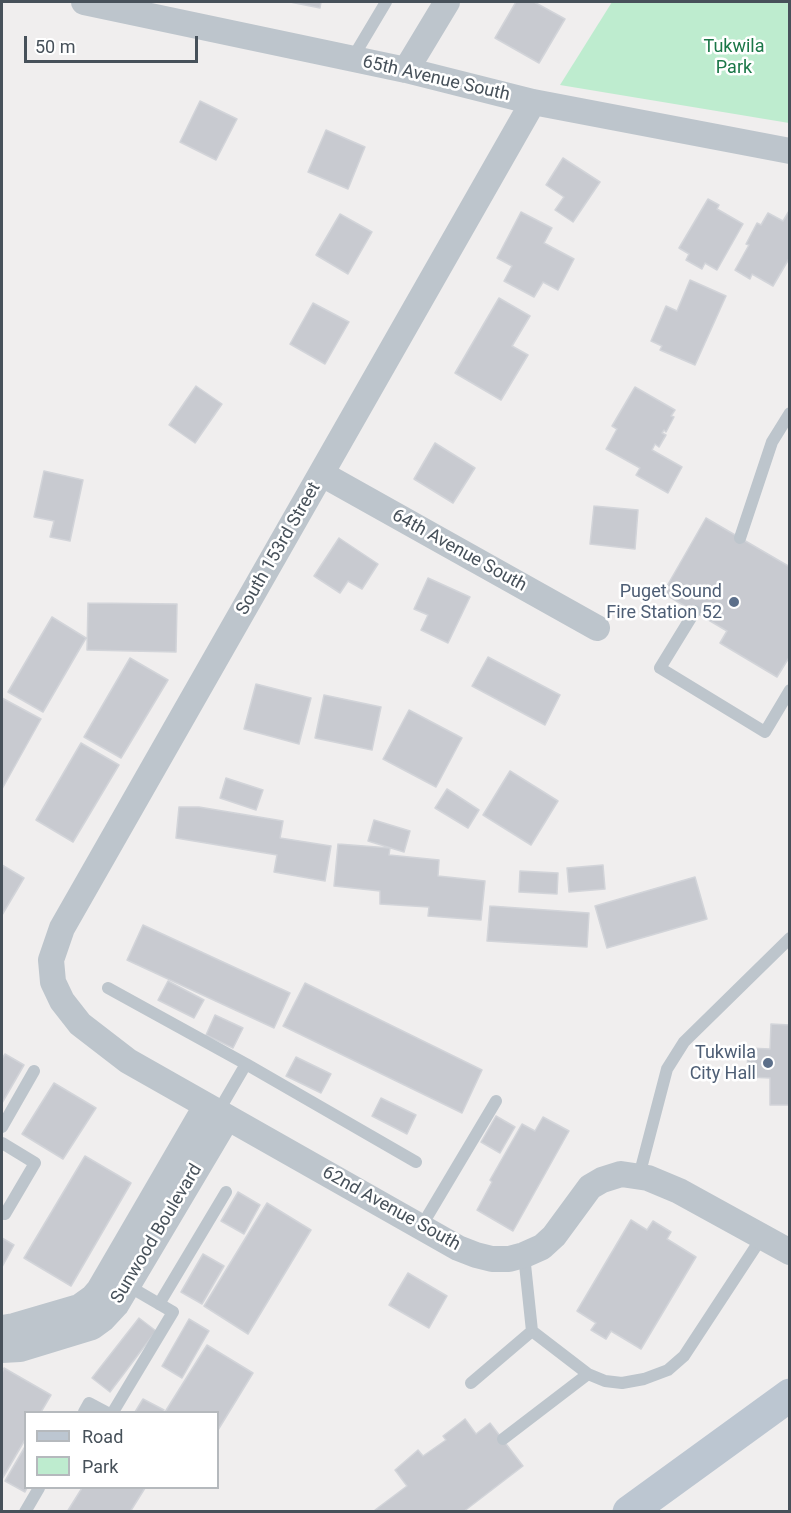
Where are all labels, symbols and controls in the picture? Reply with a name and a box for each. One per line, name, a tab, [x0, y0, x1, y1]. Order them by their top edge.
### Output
scale bar	[27, 24, 201, 62]
text: 50 m	[35, 36, 75, 57]
park label: Tukwila Park	[703, 36, 765, 78]
street label: 65th Avenue South	[360, 52, 512, 106]
street label: South 153rd Street	[232, 479, 326, 619]
street label: 64th Avenue South	[388, 505, 530, 597]
place label: Puget Sound Fire Station 52	[606, 581, 722, 624]
marker: Puget Sound Fire Station 52	[727, 595, 741, 609]
place label: Tukwila City Hall	[690, 1042, 756, 1084]
marker: Tukwila City Hall	[761, 1056, 775, 1070]
street label: Sunwood Boulevard	[107, 1160, 207, 1308]
street label: 62nd Avenue South	[318, 1162, 464, 1256]
legend	[24, 1411, 219, 1489]
text: Road	[82, 1426, 123, 1447]
text: Park	[82, 1456, 118, 1477]

